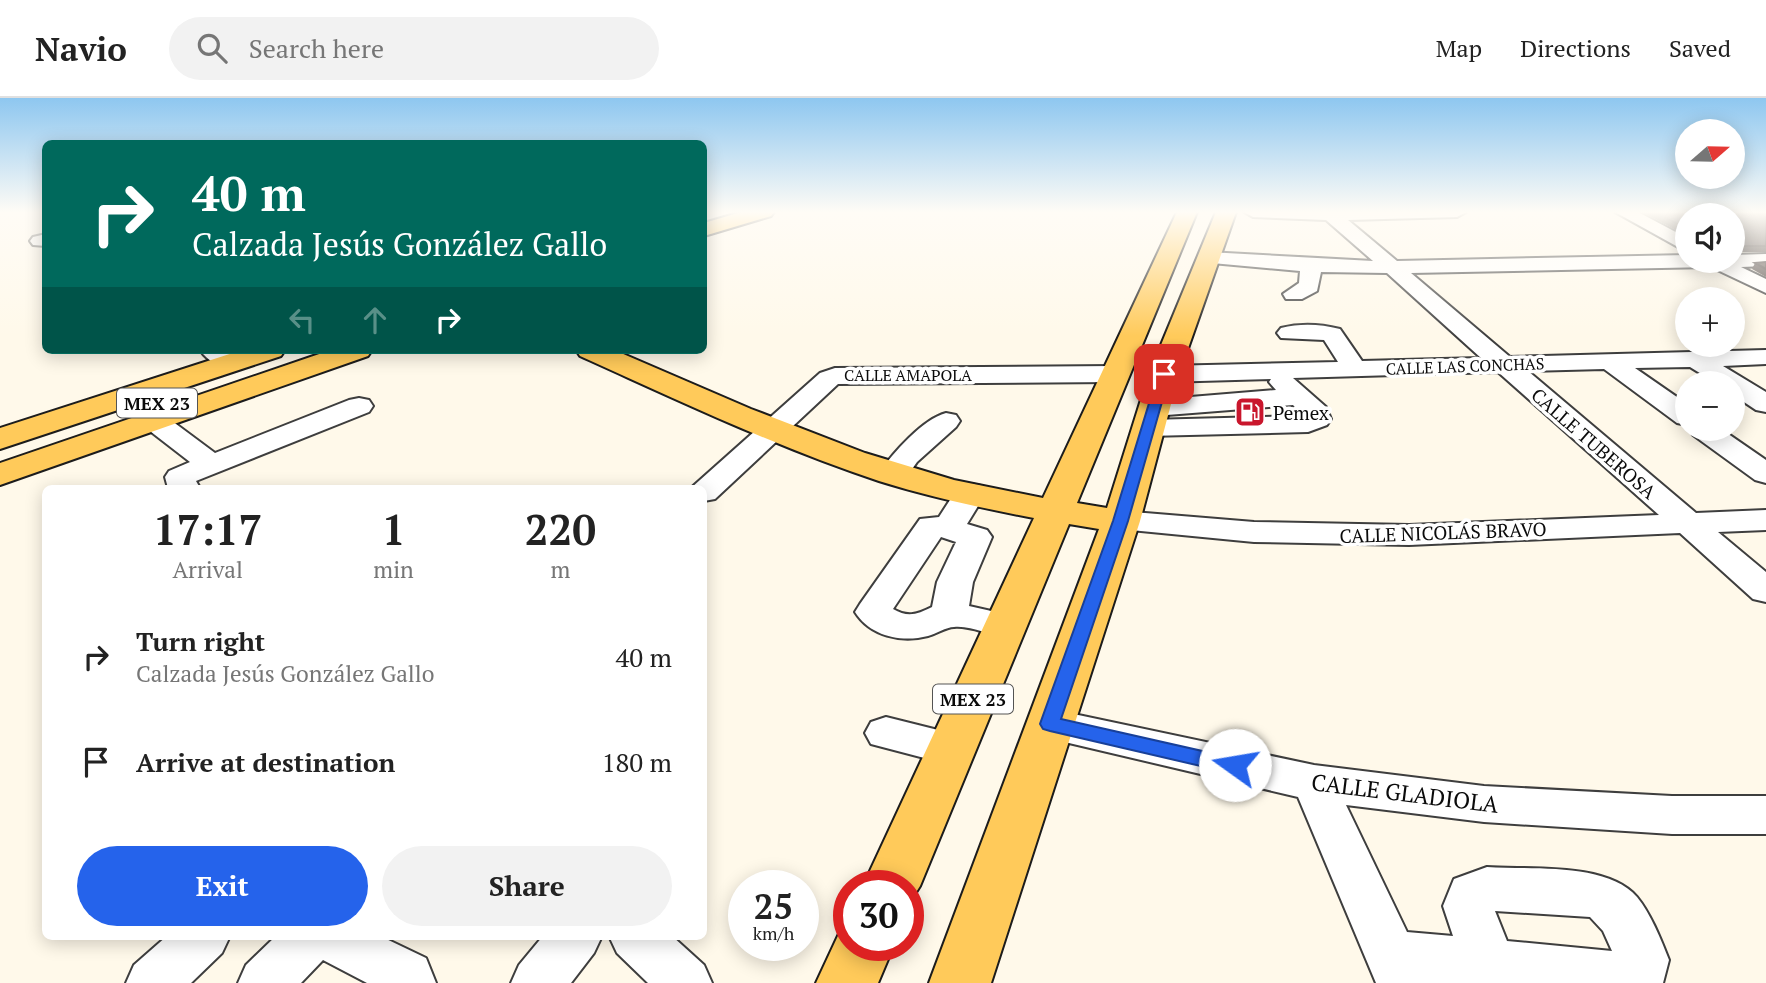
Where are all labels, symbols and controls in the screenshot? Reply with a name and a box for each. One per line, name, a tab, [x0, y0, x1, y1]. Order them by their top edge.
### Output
search box	[169, 17, 659, 80]
text: Navio	[35, 27, 127, 70]
icon: search	[193, 29, 231, 67]
text: Search here	[249, 31, 384, 65]
text: Map	[1436, 32, 1482, 64]
text: Directions	[1520, 32, 1631, 64]
text: Saved	[1669, 32, 1731, 64]
north arrow	[1675, 119, 1745, 189]
map controls	[1675, 119, 1745, 441]
text: 40 m	[192, 160, 306, 225]
icon: right	[77, 168, 168, 259]
button: sound	[1675, 203, 1745, 273]
text: Calzada Jesús González Gallo	[192, 223, 607, 265]
button: +	[1675, 287, 1745, 357]
icon: left	[283, 301, 321, 339]
icon: ahead	[356, 301, 394, 339]
icon: right	[429, 301, 467, 339]
pin	[1134, 344, 1194, 404]
street label: CALLE LAS CONCHAS	[1385, 352, 1545, 380]
icon: arrive	[1145, 355, 1183, 393]
street label: CALLE AMAPOLA	[844, 364, 972, 386]
button: −	[1675, 371, 1745, 441]
street label: CALLE TUBEROSA	[1526, 382, 1662, 504]
road number: MEX 23	[117, 388, 197, 418]
fuel station icon: Pemex	[1233, 395, 1267, 429]
place label: Pemex	[1273, 400, 1329, 425]
text: 17:17	[153, 501, 262, 557]
text: 1	[382, 501, 405, 557]
text: 220	[525, 501, 596, 557]
street label: CALLE NICOLÁS BRAVO	[1339, 516, 1547, 548]
text: Arrival	[172, 554, 243, 585]
text: min	[373, 554, 414, 585]
text: m	[550, 554, 570, 585]
text: Turn right	[136, 624, 265, 658]
icon: right	[77, 638, 115, 676]
text: 40 m	[616, 640, 672, 674]
text: Calzada Jesús González Gallo	[136, 658, 434, 689]
road number: MEX 23	[933, 684, 1013, 714]
position arrow	[1198, 728, 1272, 802]
icon: arrive	[77, 743, 115, 781]
text: Arrive at destination	[136, 745, 395, 779]
text: 180 m	[602, 745, 672, 779]
street label: CALLE GLADIOLA	[1310, 766, 1501, 820]
button: Exit	[77, 846, 368, 926]
button: Share	[382, 846, 672, 926]
speed limit sign: 30	[833, 870, 924, 961]
text: 25	[754, 883, 793, 929]
text: km/h	[753, 921, 794, 945]

